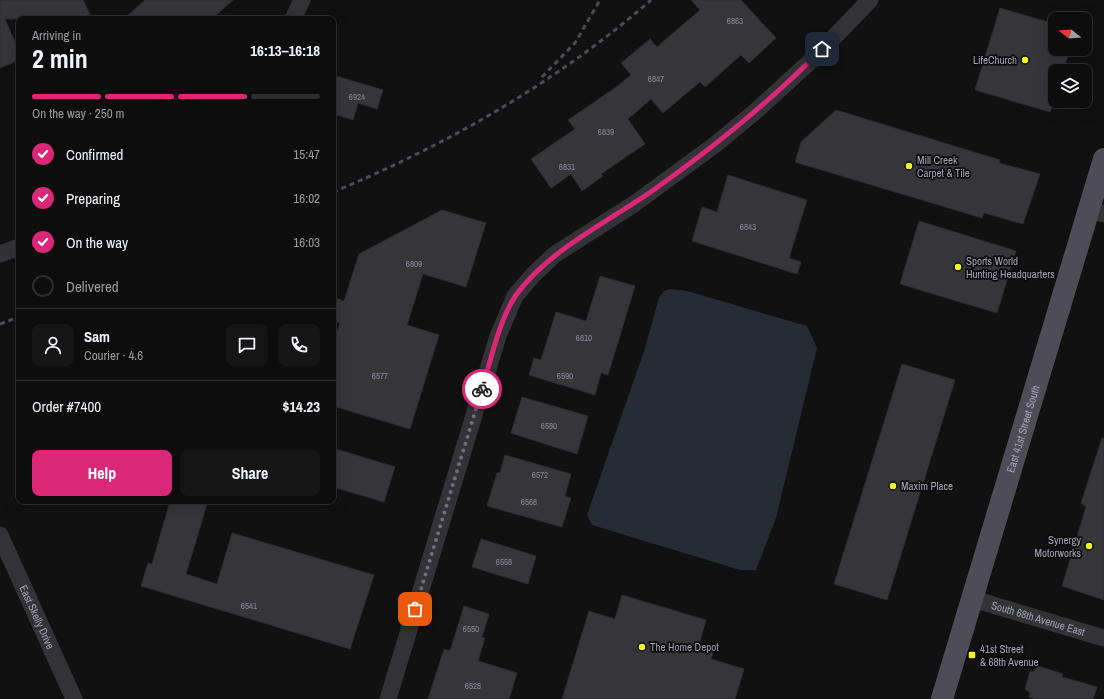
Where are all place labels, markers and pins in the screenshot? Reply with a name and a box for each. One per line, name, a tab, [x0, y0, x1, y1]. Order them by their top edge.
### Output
pin	[805, 32, 839, 66]
place label: LifeChurch	[973, 53, 1017, 67]
marker: LifeChurch	[1020, 55, 1030, 65]
place label: Mill Creek Carpet & Tile	[917, 153, 970, 180]
marker: Mill Creek Carpet & Tile	[904, 161, 914, 171]
place label: Sports World Hunting Headquarters	[966, 254, 1055, 281]
marker: Sports World Hunting Headquarters	[953, 262, 963, 272]
place label: Maxim Place	[901, 479, 953, 493]
marker: Maxim Place	[888, 481, 898, 491]
place label: Synergy Motorworks	[1034, 533, 1081, 560]
marker: Synergy Motorworks	[1084, 541, 1094, 551]
pin	[398, 592, 432, 626]
place label: The Home Depot	[650, 640, 719, 654]
marker: The Home Depot	[637, 642, 647, 652]
place label: 41st Street & 68th Avenue	[980, 642, 1039, 669]
marker: 41st Street & 68th Avenue	[967, 650, 977, 660]

